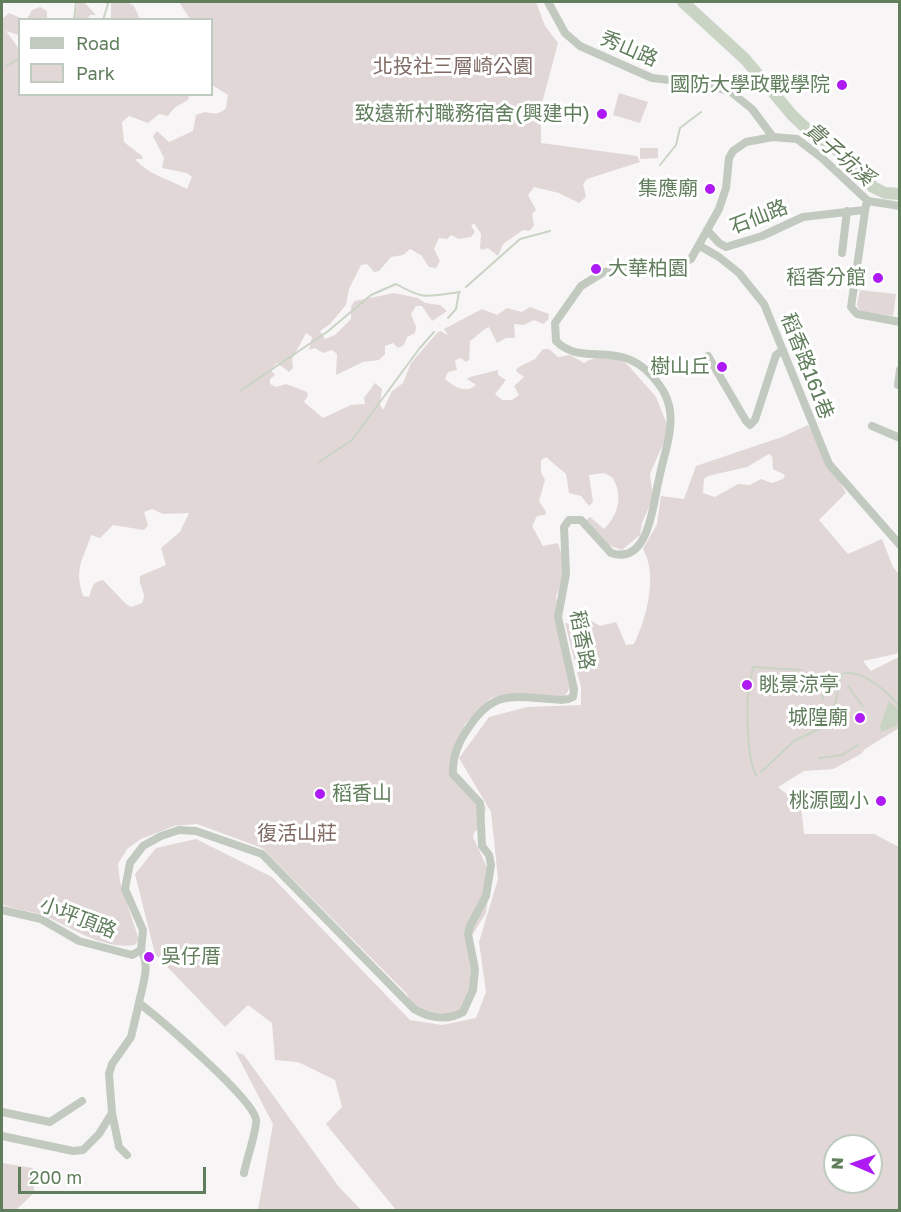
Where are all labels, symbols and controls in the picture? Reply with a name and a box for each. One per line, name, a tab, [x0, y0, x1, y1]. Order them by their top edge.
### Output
legend	[18, 18, 213, 96]
street label: 秀山路	[597, 26, 661, 72]
text: Road	[76, 32, 120, 54]
park label: 北投社三層崎公園	[373, 55, 533, 79]
text: Park	[76, 62, 115, 84]
place label: 國防大學政戰學院	[670, 73, 830, 97]
marker: 國防大學政戰學院	[835, 78, 849, 92]
place label: 致遠新村職務宿舍(興建中)	[355, 102, 590, 126]
marker: 致遠新村職務宿舍(興建中)	[595, 107, 609, 121]
water label: 貴子坑溪	[799, 117, 879, 191]
place label: 集應廟	[638, 177, 698, 201]
marker: 集應廟	[703, 182, 717, 196]
street label: 石仙路	[727, 195, 791, 239]
place label: 大華柏園	[608, 257, 688, 281]
marker: 大華柏園	[589, 262, 603, 276]
place label: 稻香分館	[786, 266, 866, 290]
marker: 稻香分館	[871, 271, 885, 285]
street label: 稻香路161巷	[776, 310, 838, 422]
place label: 樹山丘	[650, 355, 710, 379]
marker: 樹山丘	[715, 360, 729, 374]
street label: 稻香路	[565, 608, 599, 672]
place label: 眺景涼亭	[759, 673, 839, 697]
marker: 眺景涼亭	[740, 678, 754, 692]
place label: 城隍廟	[788, 706, 848, 730]
marker: 城隍廟	[853, 711, 867, 725]
place label: 稻香山	[332, 782, 392, 806]
marker: 稻香山	[313, 787, 327, 801]
place label: 桃源國小	[789, 789, 869, 813]
marker: 桃源國小	[874, 794, 888, 808]
park label: 復活山莊	[257, 822, 337, 846]
street label: 小坪頂路	[36, 892, 120, 944]
place label: 吳仔厝	[161, 945, 221, 969]
marker: 吳仔厝	[142, 950, 156, 964]
north arrow	[823, 1134, 883, 1194]
scale bar	[21, 1155, 208, 1193]
text: N	[827, 1157, 847, 1170]
text: 200 m	[29, 1166, 82, 1188]

